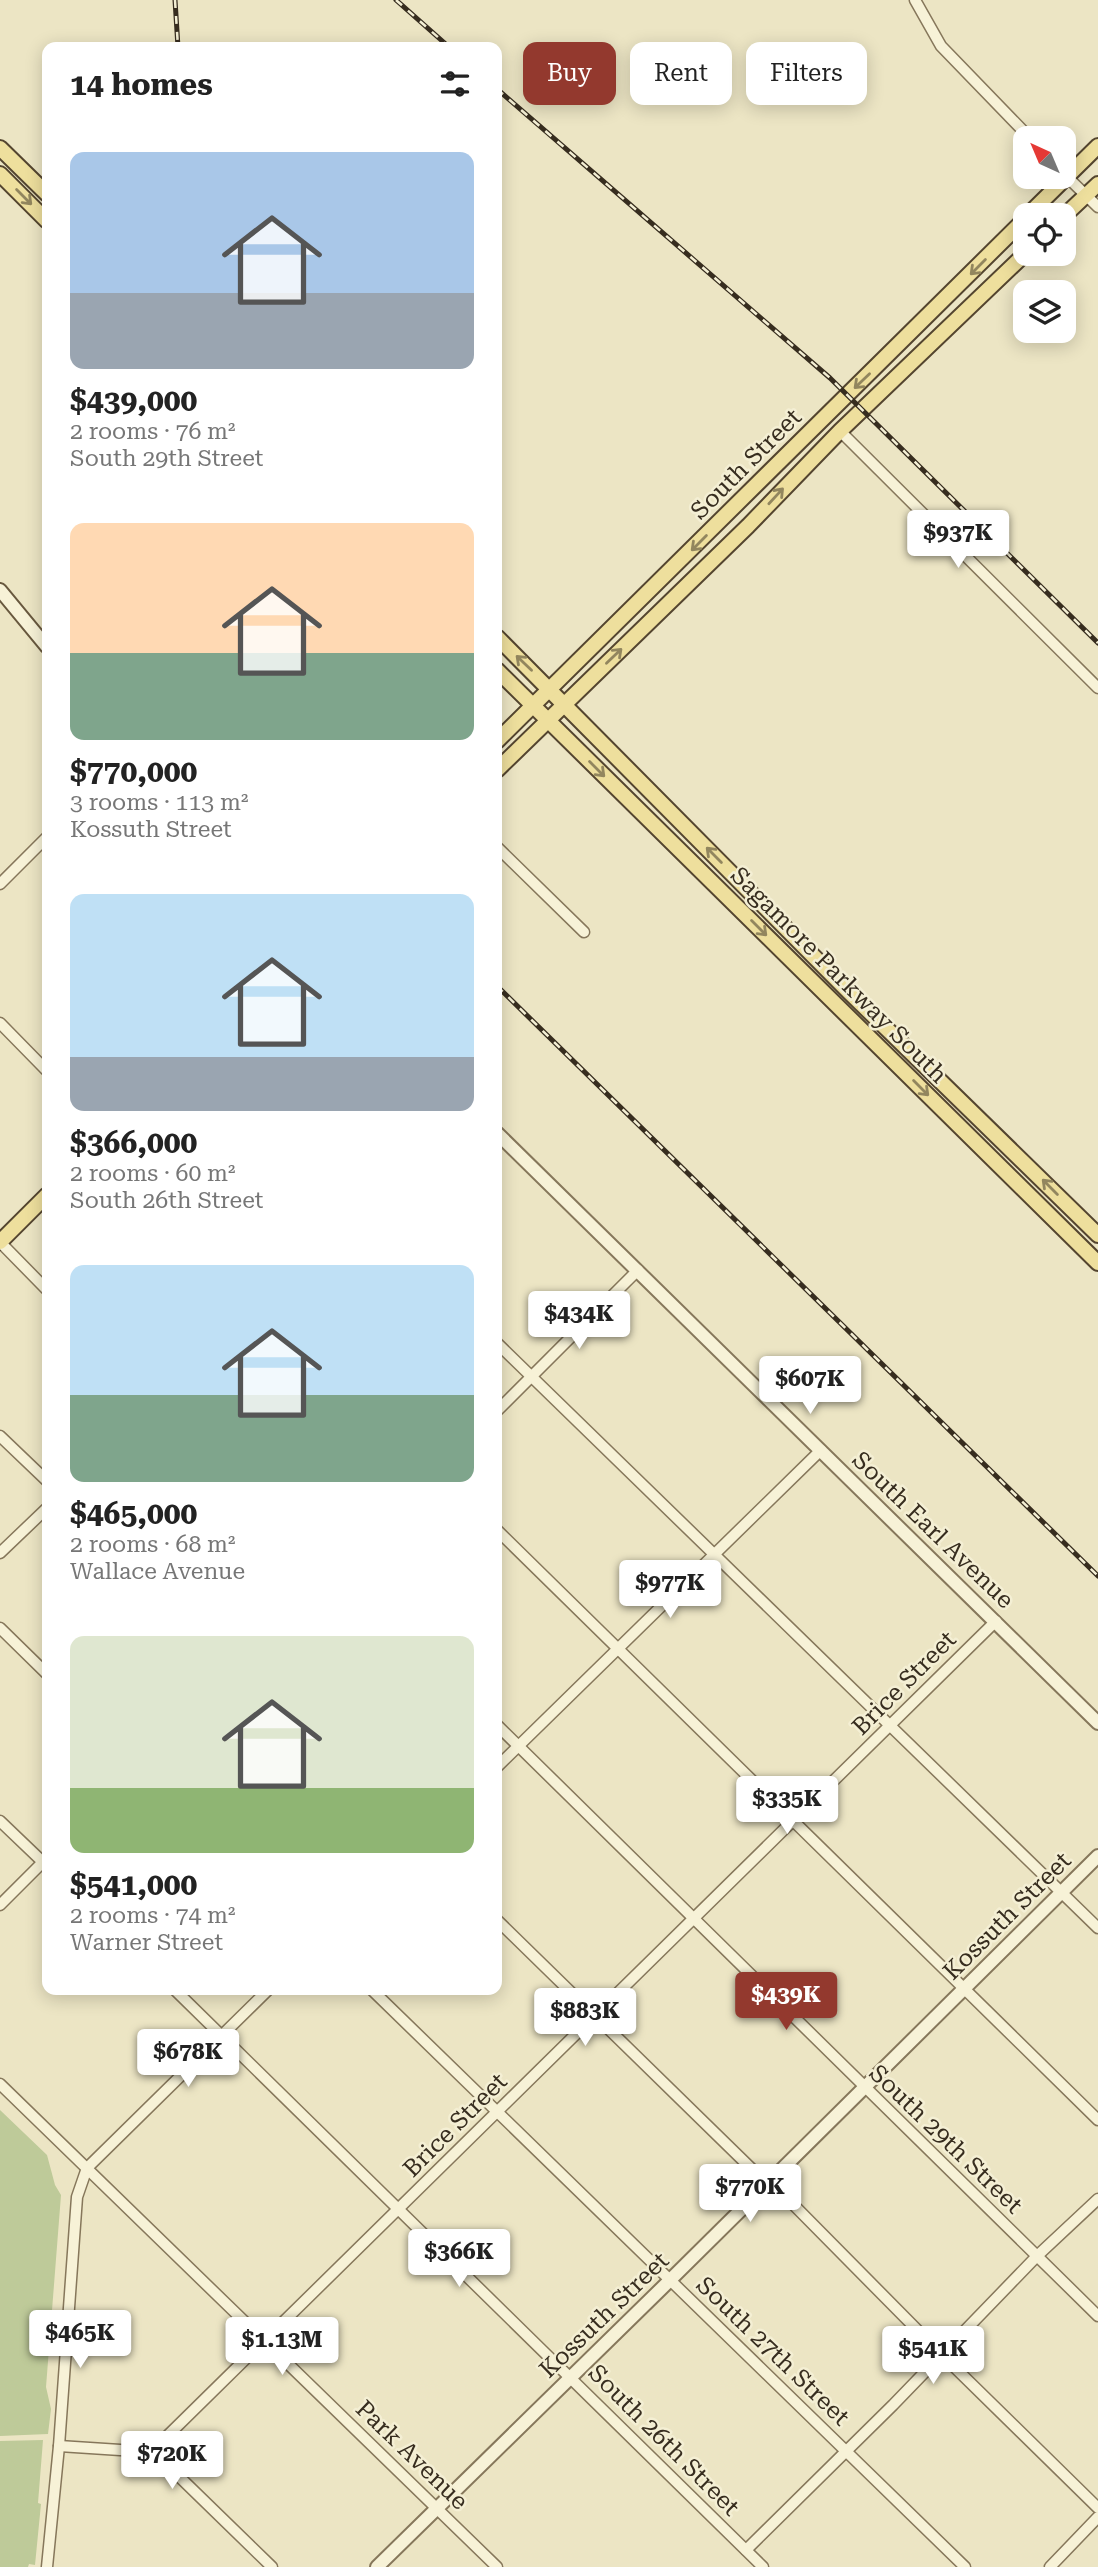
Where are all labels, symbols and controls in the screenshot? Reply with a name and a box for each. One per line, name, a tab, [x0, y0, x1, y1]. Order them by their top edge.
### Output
chip: Buy	[523, 42, 616, 105]
chip: Rent	[630, 42, 732, 105]
chip: Filters	[746, 42, 867, 105]
icon: filters	[436, 65, 474, 103]
text: 14 homes	[70, 67, 213, 102]
north arrow	[1013, 126, 1076, 189]
map controls	[1013, 126, 1076, 343]
one-way arrow	[15, 189, 32, 206]
icon: home	[209, 197, 335, 323]
button: locate	[1013, 203, 1076, 266]
one-way arrow	[969, 258, 986, 275]
button: layers	[1013, 280, 1076, 343]
one-way arrow	[854, 373, 871, 390]
text: $439,000	[70, 383, 197, 418]
street label: South Street	[685, 403, 807, 525]
text: 2 rooms · 76 m²	[70, 418, 236, 445]
text: South 29th Street	[70, 445, 263, 472]
one-way arrow	[768, 487, 784, 505]
pin: $937K	[909, 510, 1007, 570]
text: $937K	[923, 519, 993, 546]
one-way arrow	[690, 534, 707, 551]
icon: home	[209, 568, 335, 694]
one-way arrow	[606, 648, 623, 665]
one-way arrow	[516, 655, 533, 672]
text: $770,000	[70, 754, 197, 789]
one-way arrow	[588, 760, 605, 777]
text: 3 rooms · 113 m²	[70, 789, 248, 816]
text: Kossuth Street	[70, 816, 232, 843]
one-way arrow	[705, 847, 722, 864]
street label: Sagamore Parkway South	[725, 861, 953, 1089]
one-way arrow	[750, 920, 767, 937]
icon: home	[209, 939, 335, 1065]
one-way arrow	[912, 1079, 929, 1096]
text: $366,000	[70, 1125, 197, 1160]
text: 2 rooms · 60 m²	[70, 1160, 236, 1187]
one-way arrow	[1041, 1179, 1058, 1196]
text: South 26th Street	[70, 1187, 263, 1214]
pin: $434K	[530, 1292, 628, 1351]
text: $434K	[544, 1300, 614, 1327]
icon: home	[209, 1310, 335, 1436]
pin: $607K	[761, 1356, 859, 1416]
text: $607K	[775, 1365, 845, 1392]
street label: South Earl Avenue	[846, 1446, 1020, 1614]
text: $465,000	[70, 1496, 197, 1531]
text: 2 rooms · 68 m²	[70, 1531, 236, 1558]
text: Wallace Avenue	[70, 1558, 245, 1585]
pin: $977K	[621, 1560, 719, 1620]
text: $977K	[635, 1569, 705, 1596]
street label: Brice Street	[846, 1625, 962, 1741]
icon: home	[209, 1681, 335, 1807]
pin: $335K	[738, 1776, 836, 1836]
text: $335K	[752, 1785, 822, 1812]
street label: Kossuth Street	[937, 1846, 1077, 1986]
text: $541,000	[70, 1867, 197, 1902]
text: 2 rooms · 74 m²	[70, 1902, 236, 1929]
text: Warner Street	[70, 1929, 223, 1956]
pin: $439K	[737, 1972, 835, 2032]
text: $439K	[751, 1981, 821, 2008]
pin: $883K	[536, 1988, 634, 2048]
text: $883K	[550, 1997, 620, 2024]
pin: $678K	[139, 2030, 237, 2089]
text: $678K	[153, 2038, 223, 2065]
street label: South 29th Street	[864, 2059, 1028, 2219]
street label: Brice Street	[397, 2067, 513, 2183]
pin: $770K	[701, 2164, 799, 2224]
text: $770K	[715, 2173, 785, 2200]
pin: $366K	[410, 2230, 508, 2289]
text: $366K	[424, 2238, 494, 2265]
street label: Kossuth Street	[534, 2246, 674, 2384]
street label: South 27th Street	[691, 2271, 855, 2431]
pin: $465K	[31, 2310, 129, 2370]
pin: $1.13M	[225, 2318, 339, 2377]
text: $465K	[45, 2319, 115, 2346]
text: $1.13M	[242, 2326, 322, 2353]
pin: $541K	[884, 2326, 982, 2386]
text: $541K	[898, 2335, 968, 2362]
street label: South 26th Street	[583, 2359, 745, 2521]
street label: Park Avenue	[350, 2395, 474, 2515]
pin: $720K	[123, 2432, 221, 2491]
text: $720K	[137, 2440, 207, 2467]

